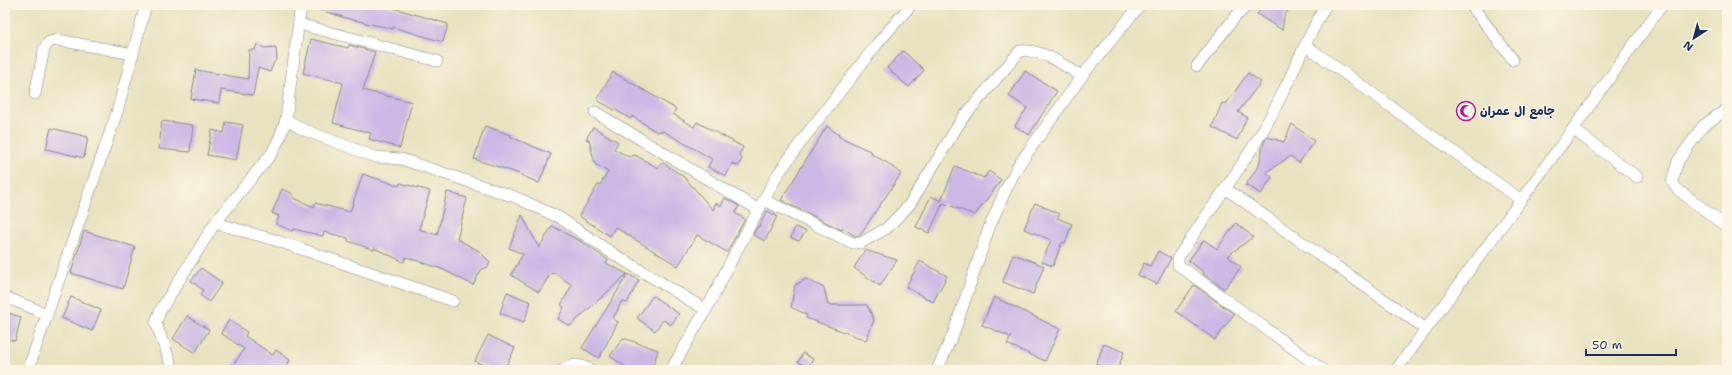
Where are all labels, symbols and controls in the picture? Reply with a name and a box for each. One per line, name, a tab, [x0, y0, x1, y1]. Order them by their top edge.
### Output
north arrow	[1674, 18, 1714, 58]
text: N	[1680, 37, 1696, 54]
mosque icon: جامع ال عمران	[1455, 100, 1477, 122]
place label: جامع ال عمران	[1480, 103, 1555, 120]
scale bar	[1586, 331, 1676, 357]
text: 50 m	[1592, 337, 1622, 353]

